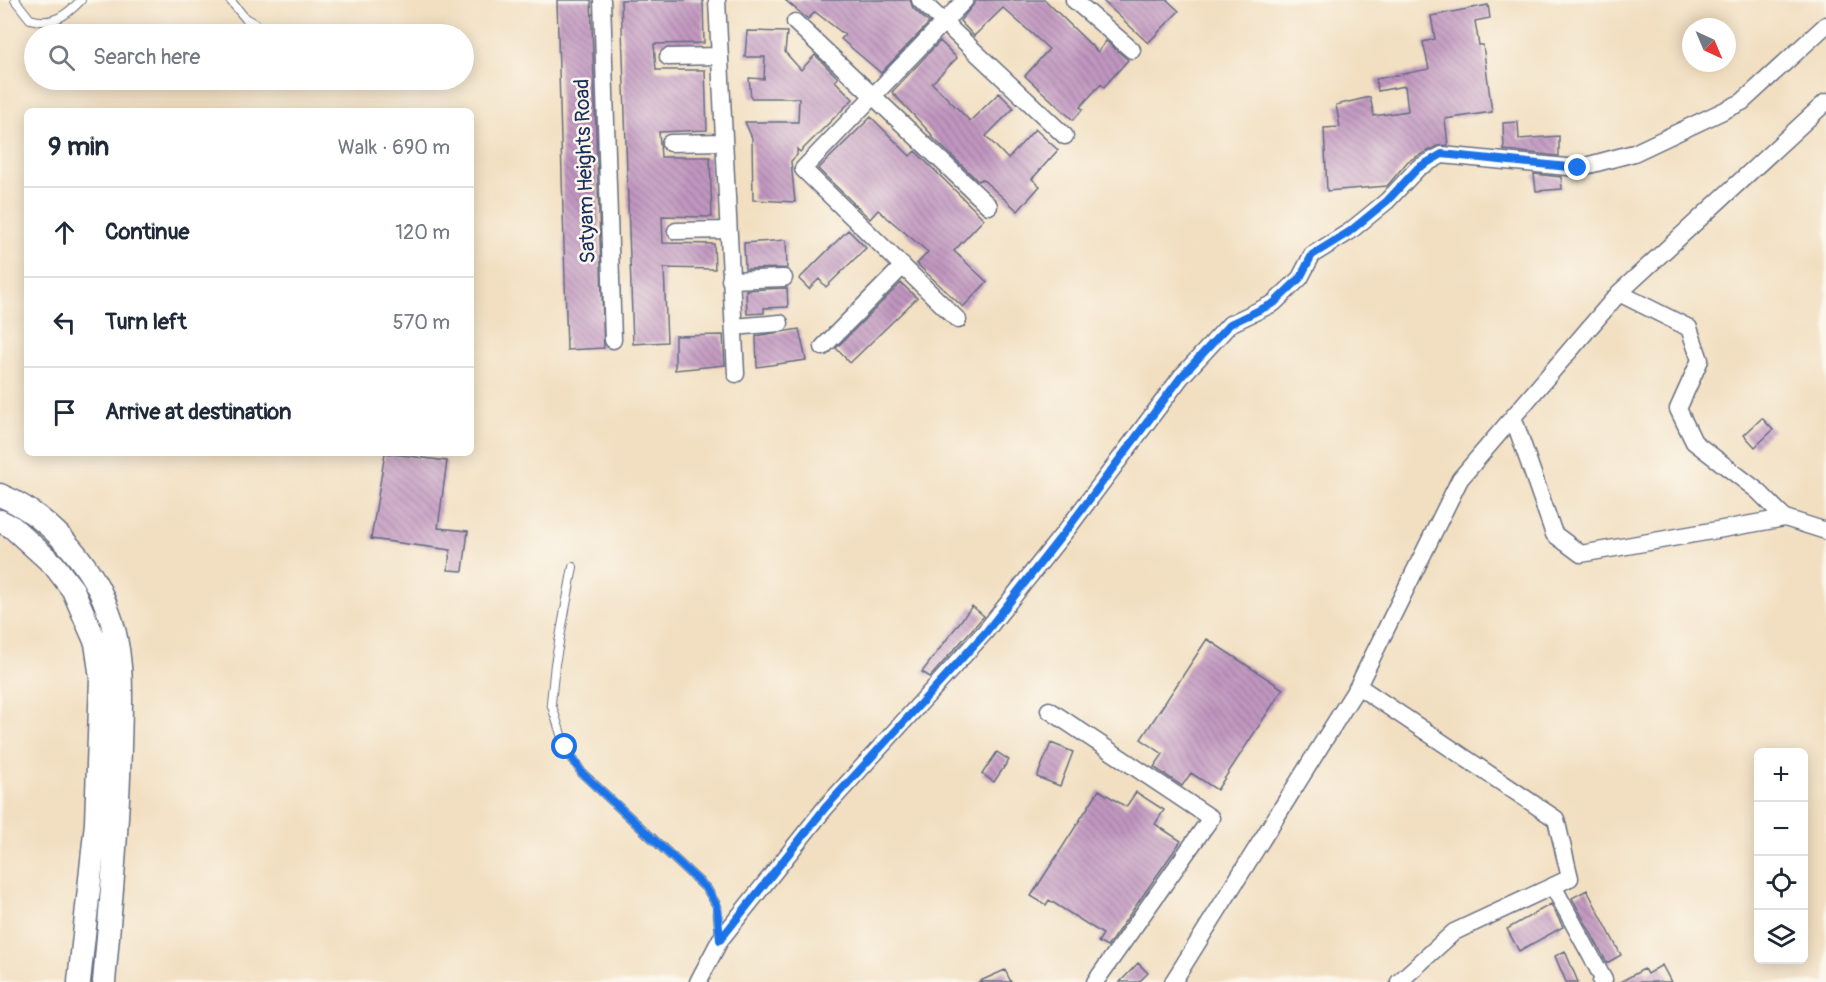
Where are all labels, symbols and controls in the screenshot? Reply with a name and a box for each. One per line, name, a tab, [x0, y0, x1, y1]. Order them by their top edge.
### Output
north arrow	[1682, 18, 1736, 72]
search box	[24, 24, 474, 90]
icon: search	[45, 41, 78, 74]
text: Search here	[93, 43, 200, 71]
street label: Satyam Heights Road	[568, 78, 602, 264]
text: 9 min	[48, 131, 109, 163]
text: Walk · 690 m	[338, 135, 450, 160]
route end	[1564, 154, 1590, 180]
icon: ahead	[48, 216, 81, 249]
text: Continue	[105, 218, 189, 246]
text: 120 m	[395, 220, 450, 245]
icon: left	[48, 306, 81, 339]
text: Turn left	[105, 308, 187, 336]
text: 570 m	[393, 310, 450, 335]
icon: arrive	[48, 396, 81, 429]
text: Arrive at destination	[105, 398, 291, 426]
route start	[551, 733, 577, 759]
map controls	[1754, 748, 1808, 964]
button: +	[1754, 748, 1808, 802]
button: −	[1754, 802, 1808, 856]
button: locate	[1754, 856, 1808, 910]
button: layers	[1754, 910, 1808, 964]

